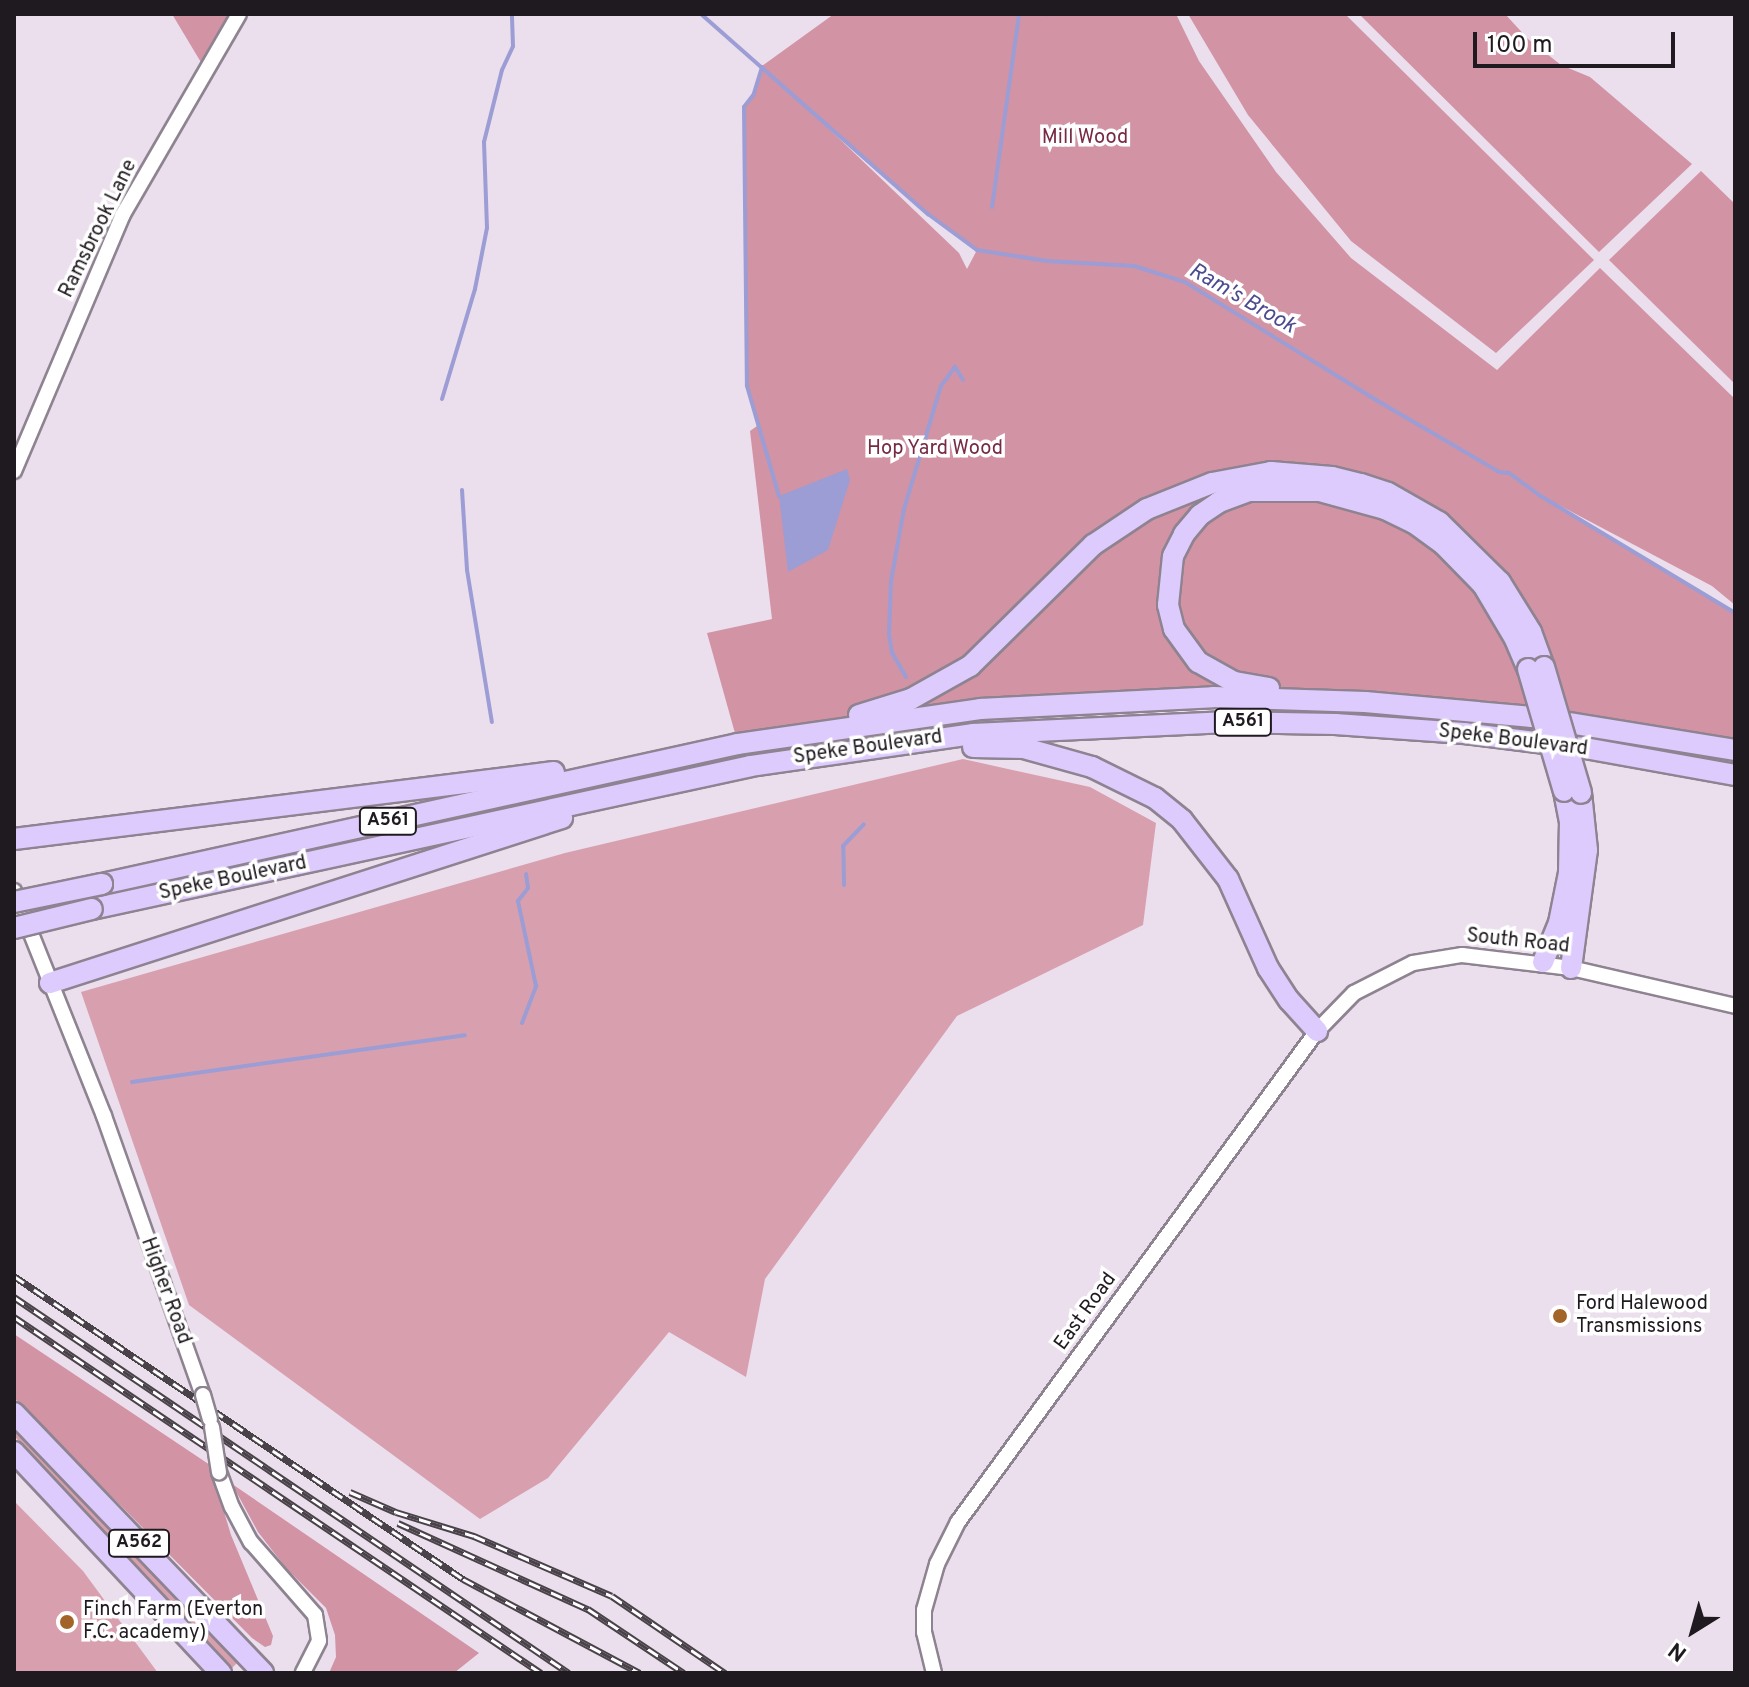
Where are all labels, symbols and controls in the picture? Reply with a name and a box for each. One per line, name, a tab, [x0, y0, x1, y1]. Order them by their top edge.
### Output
scale bar	[1477, 16, 1679, 66]
text: 100 m	[1487, 31, 1553, 61]
park label: Mill Wood	[1042, 126, 1128, 150]
street label: Ramsbrook Lane	[55, 156, 143, 302]
water label: Ram's Brook	[1184, 258, 1300, 340]
park label: Hop Yard Wood	[866, 437, 1004, 461]
road number: A561	[1213, 708, 1273, 736]
street label: Speke Boulevard	[1437, 720, 1589, 762]
street label: Speke Boulevard	[792, 726, 944, 770]
road number: A561	[358, 807, 418, 835]
street label: Speke Boulevard	[157, 852, 309, 906]
street label: South Road	[1465, 925, 1571, 959]
street label: Higher Road	[135, 1234, 195, 1348]
street label: East Road	[1050, 1268, 1122, 1356]
place label: Ford Halewood Transmissions	[1576, 1292, 1708, 1339]
marker: Ford Halewood Transmissions	[1551, 1307, 1569, 1325]
road number: A562	[107, 1529, 171, 1557]
north arrow	[1653, 1591, 1733, 1671]
place label: Finch Farm (Everton F.C. academy)	[83, 1598, 263, 1645]
marker: Finch Farm (Everton F.C. academy)	[58, 1613, 76, 1631]
text: N	[1664, 1635, 1693, 1666]

